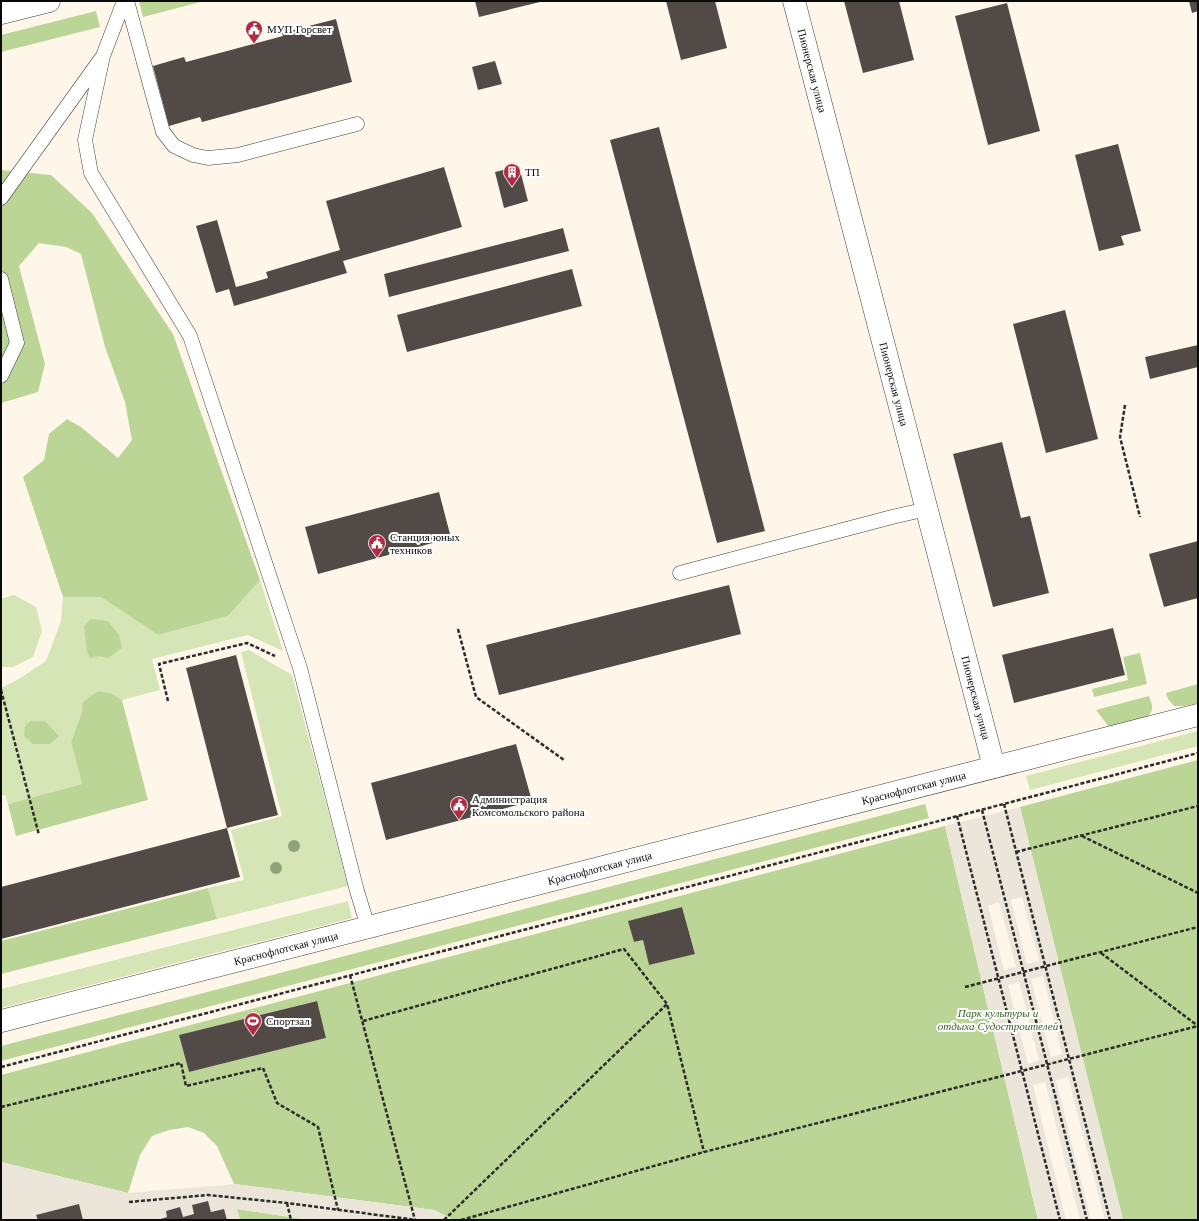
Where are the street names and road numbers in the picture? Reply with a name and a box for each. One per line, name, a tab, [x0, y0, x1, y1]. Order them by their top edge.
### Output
street label: Пионерская улица	[795, 27, 830, 114]
street label: Пионерская улица	[876, 341, 912, 428]
street label: Пионерская улица	[958, 654, 994, 741]
street label: Краснофлотская улица	[860, 768, 967, 808]
street label: Краснофлотская улица	[546, 848, 653, 888]
street label: Краснофлотская улица	[232, 928, 340, 968]

